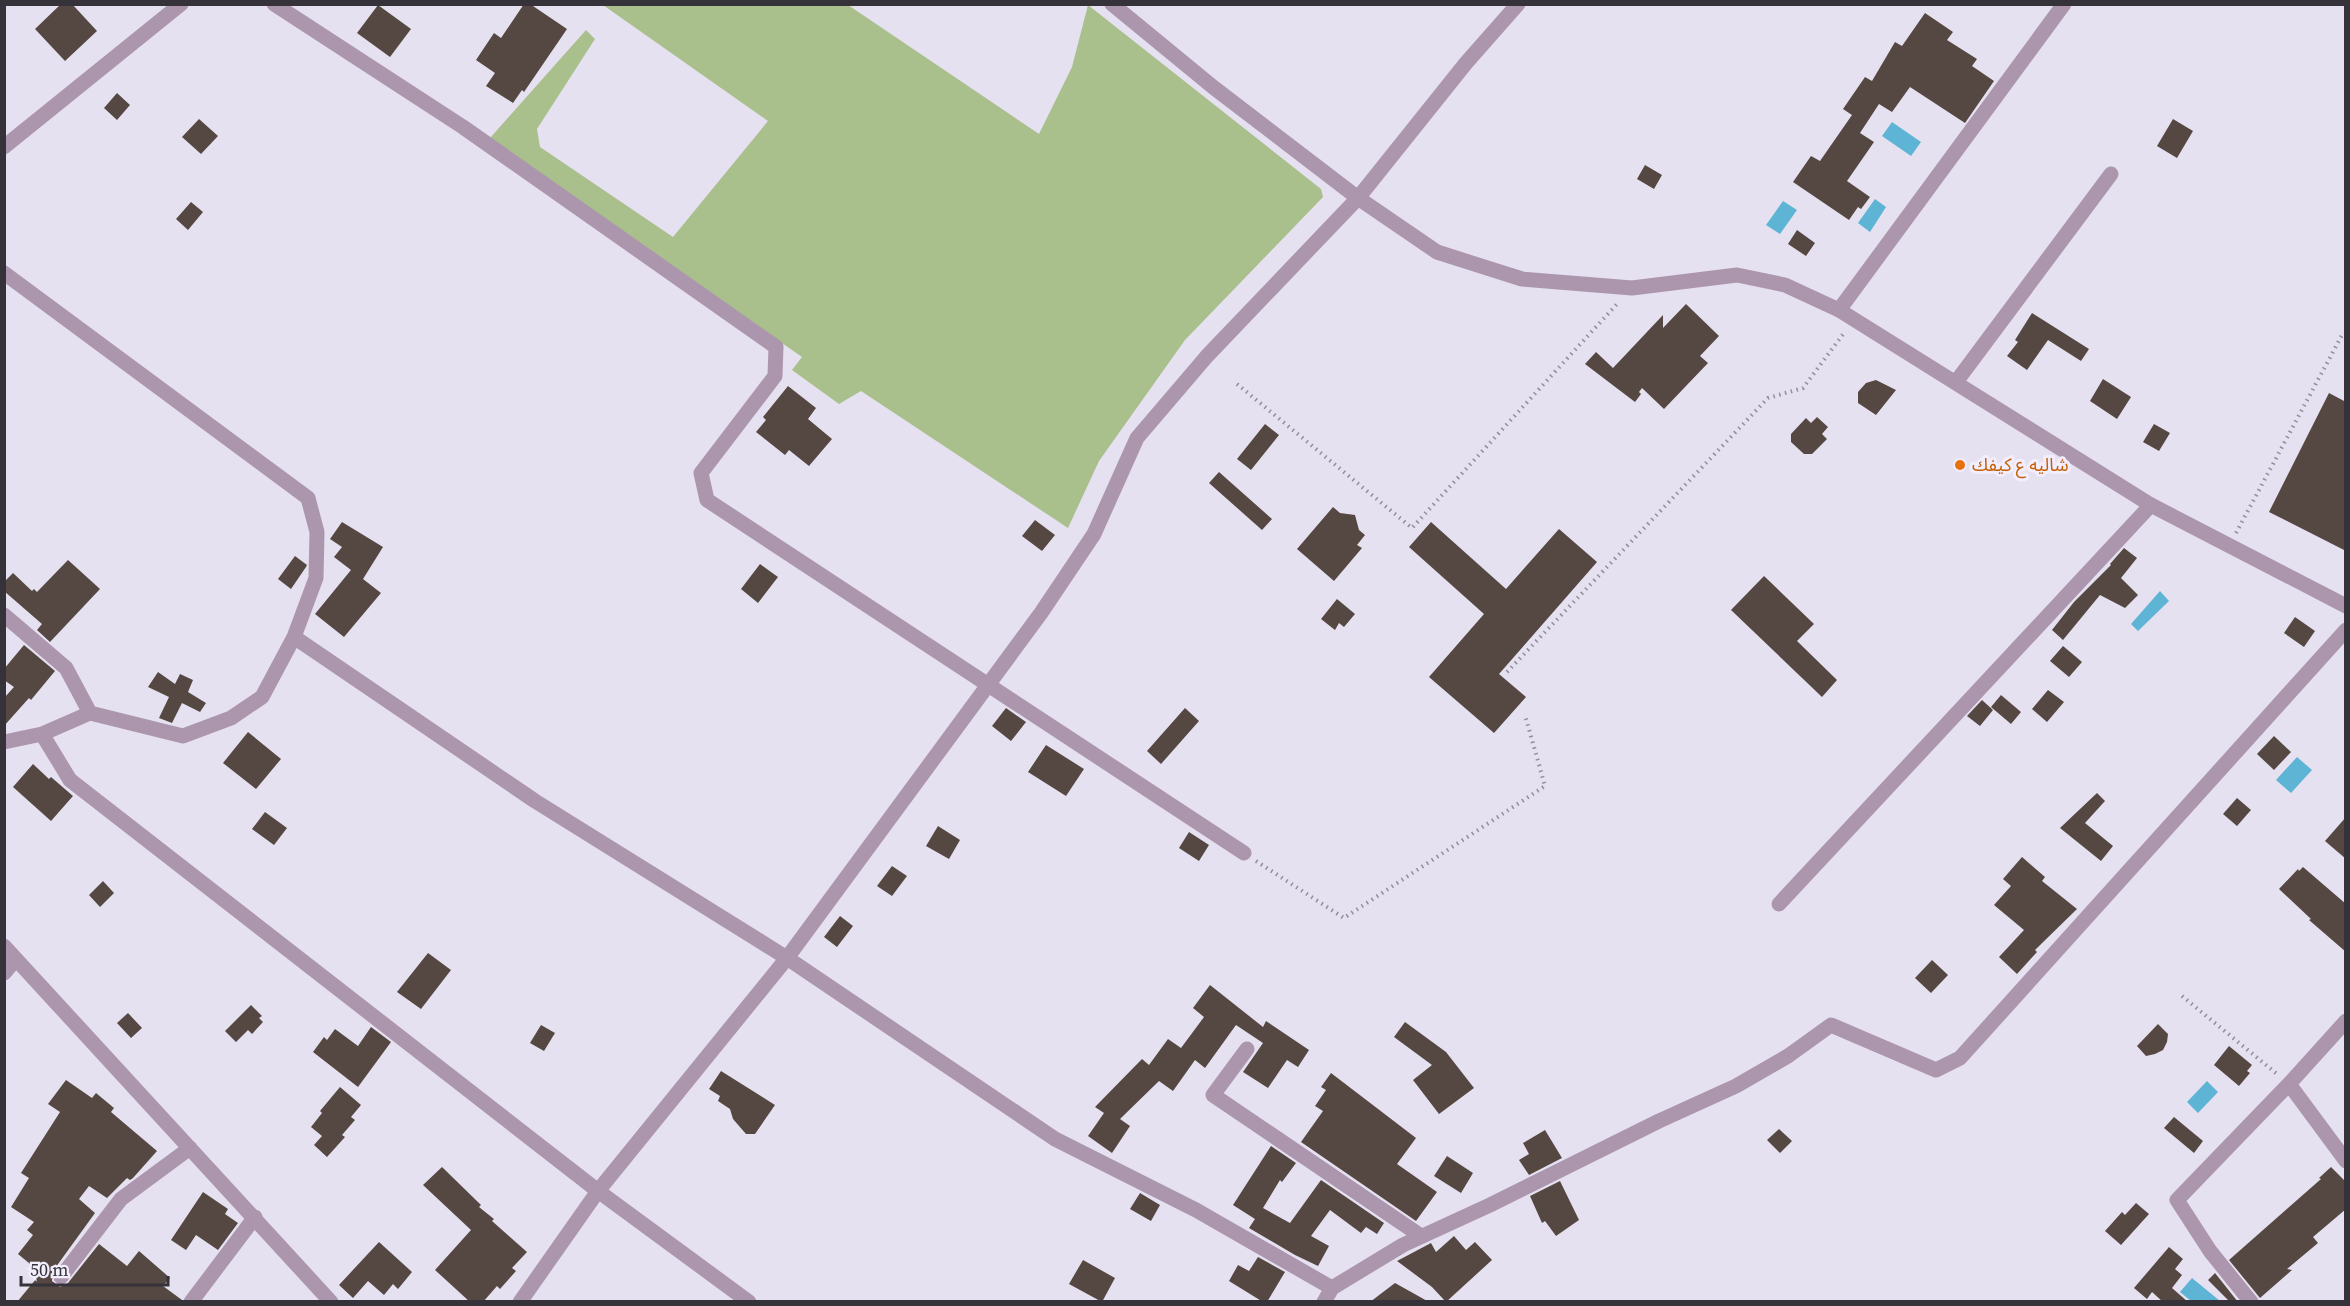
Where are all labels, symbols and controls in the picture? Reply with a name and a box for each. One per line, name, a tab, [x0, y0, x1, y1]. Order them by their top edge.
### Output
place label: شاليه ع كيفك	[1972, 452, 2069, 479]
marker: شاليه ع كيفك	[1953, 458, 1967, 472]
scale bar	[21, 1249, 168, 1287]
text: 50 m	[30, 1257, 68, 1282]

